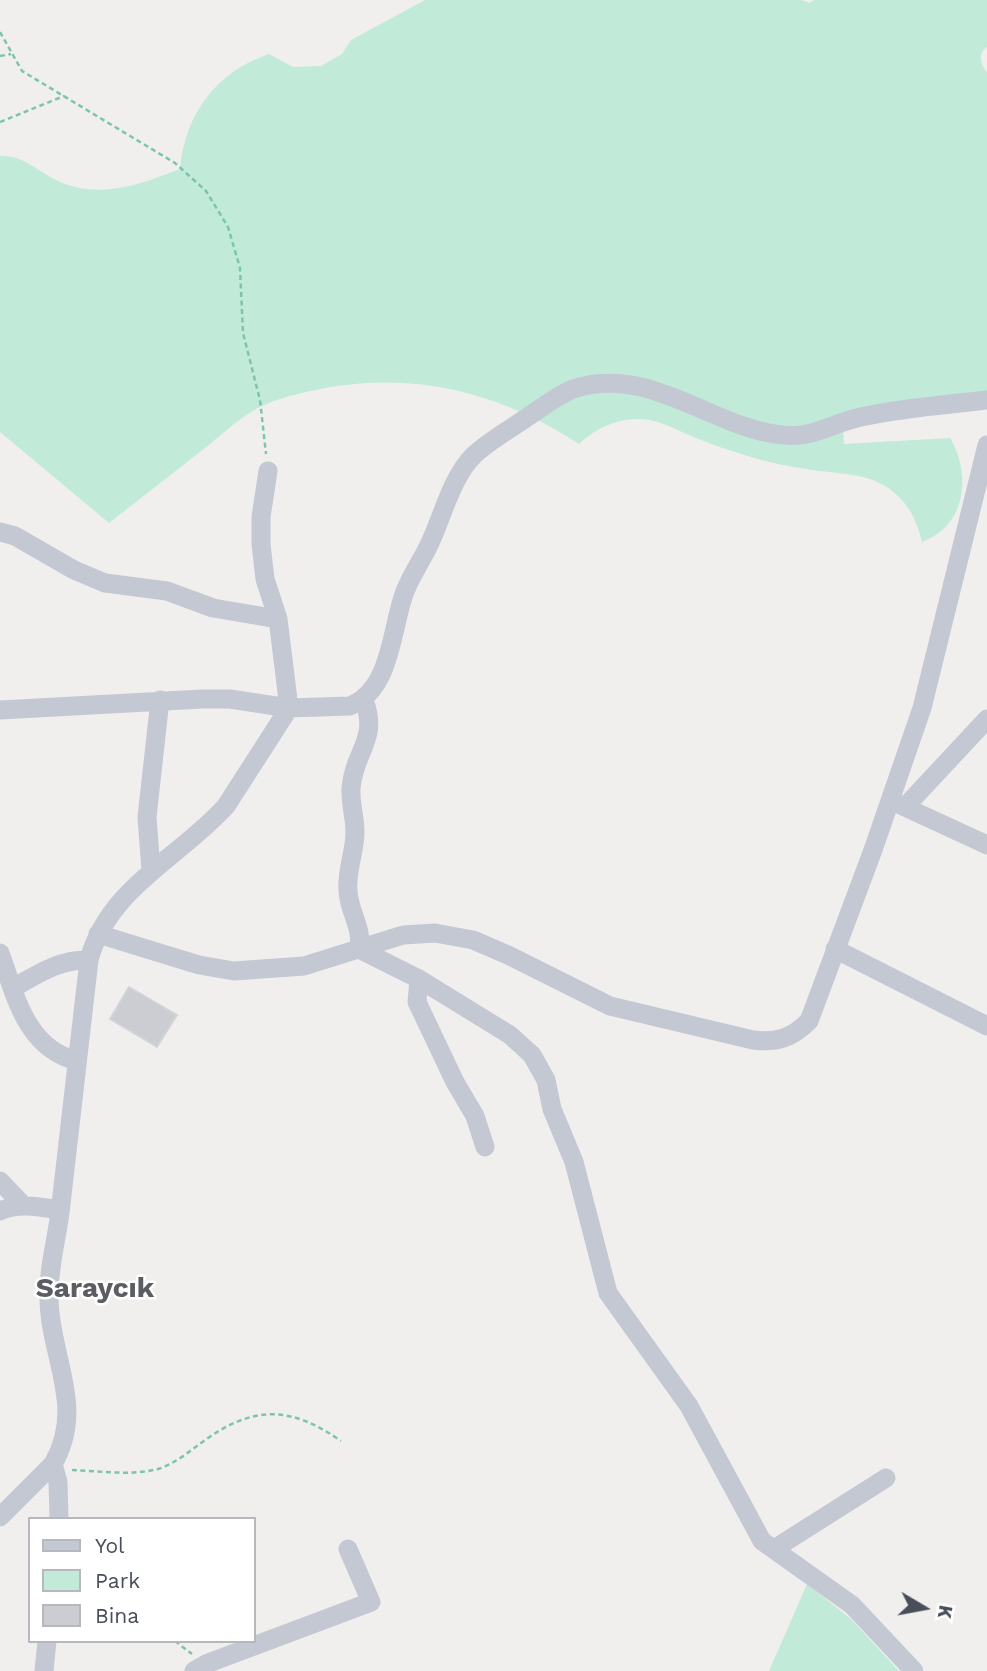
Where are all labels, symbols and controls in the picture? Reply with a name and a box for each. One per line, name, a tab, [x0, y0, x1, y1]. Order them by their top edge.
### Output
district label: Saraycık	[36, 1272, 154, 1306]
legend	[28, 1517, 256, 1643]
text: Yol	[95, 1533, 125, 1558]
text: Park	[95, 1568, 140, 1593]
north arrow	[889, 1573, 959, 1643]
text: Bina	[95, 1603, 139, 1628]
text: K	[933, 1603, 958, 1620]

